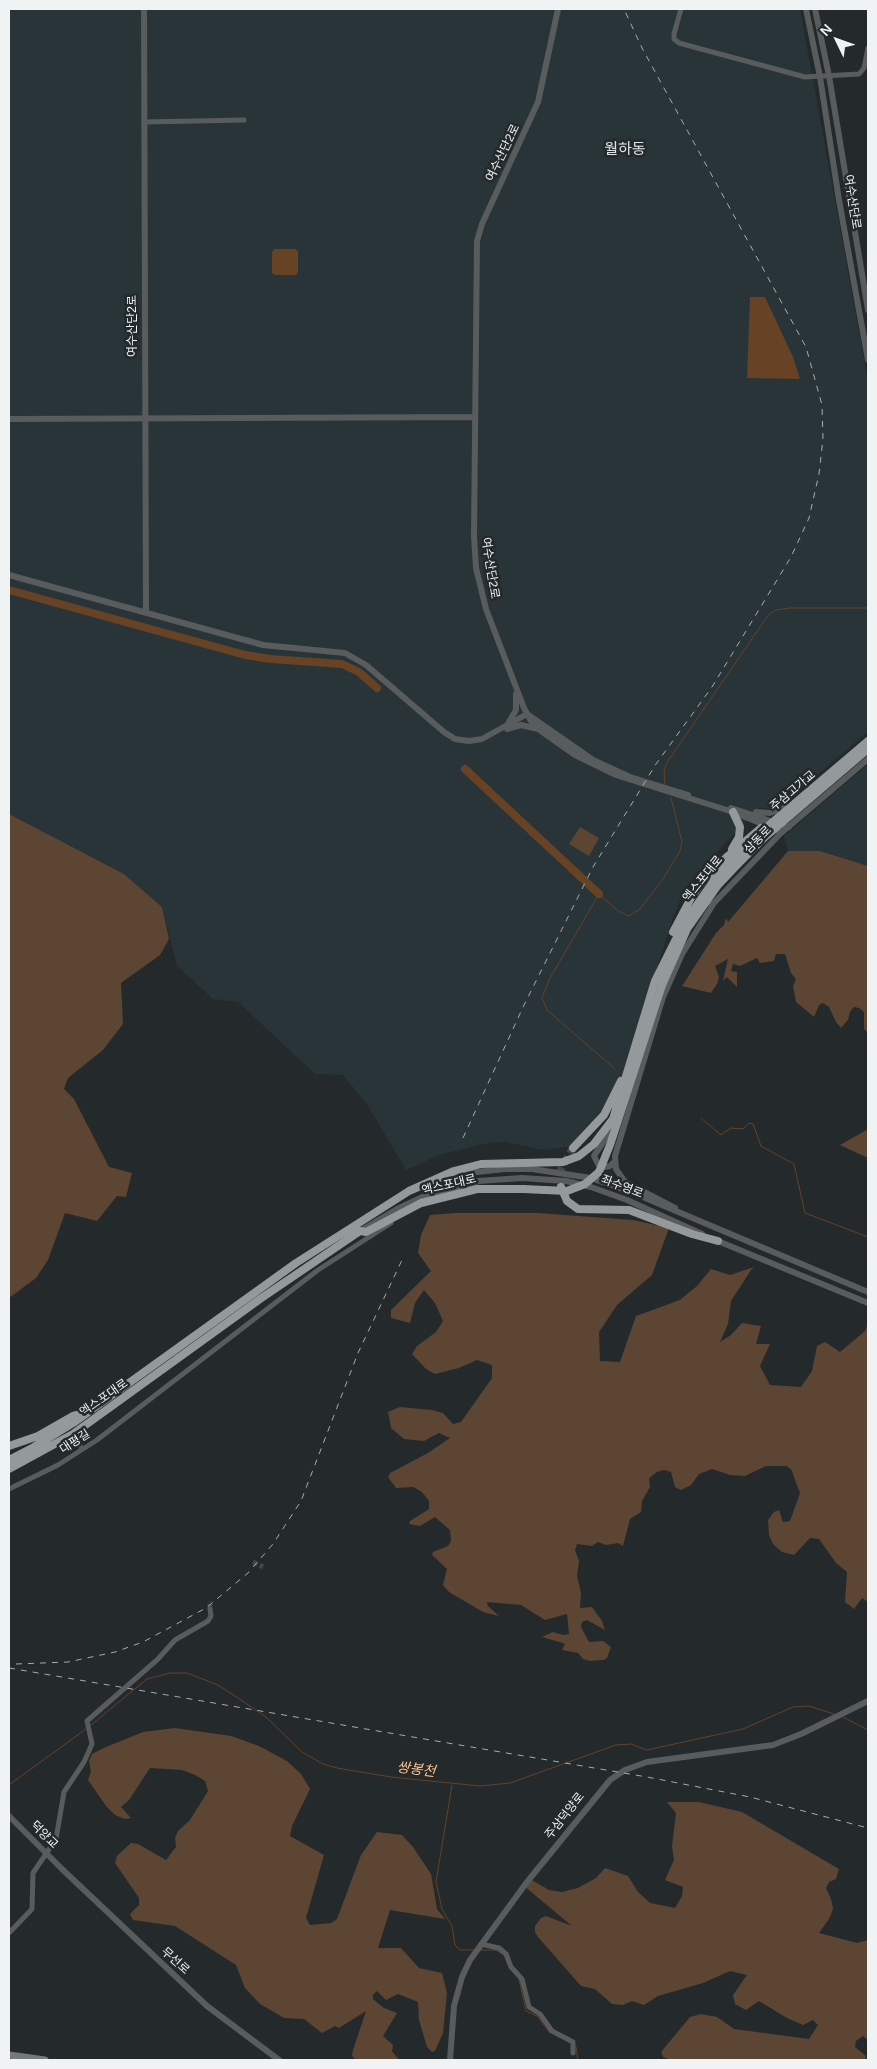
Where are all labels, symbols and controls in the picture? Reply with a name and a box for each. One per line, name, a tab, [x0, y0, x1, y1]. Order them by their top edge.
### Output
north arrow	[812, 15, 862, 65]
text: N	[817, 21, 835, 39]
street label: 여수산단2로	[483, 122, 523, 184]
district label: 월하동	[604, 141, 646, 159]
street label: 여수산단로	[841, 174, 863, 230]
street label: 여수산단2로	[126, 295, 140, 357]
street label: 여수산단2로	[478, 536, 502, 600]
street label: 주삼고가교	[767, 768, 819, 814]
street label: 삼동로	[741, 823, 775, 857]
street label: 엑스포대로	[680, 853, 726, 905]
street label: 엑스포대로	[420, 1172, 478, 1198]
street label: 좌수영로	[599, 1172, 645, 1202]
street label: 엑스포대로	[77, 1376, 131, 1420]
street label: 대평길	[57, 1427, 93, 1457]
water label: 쌍봉천	[396, 1759, 436, 1781]
street label: 주삼덕양로	[542, 1790, 588, 1842]
street label: 덕양교	[27, 1818, 61, 1852]
street label: 무선로	[158, 1945, 192, 1977]

